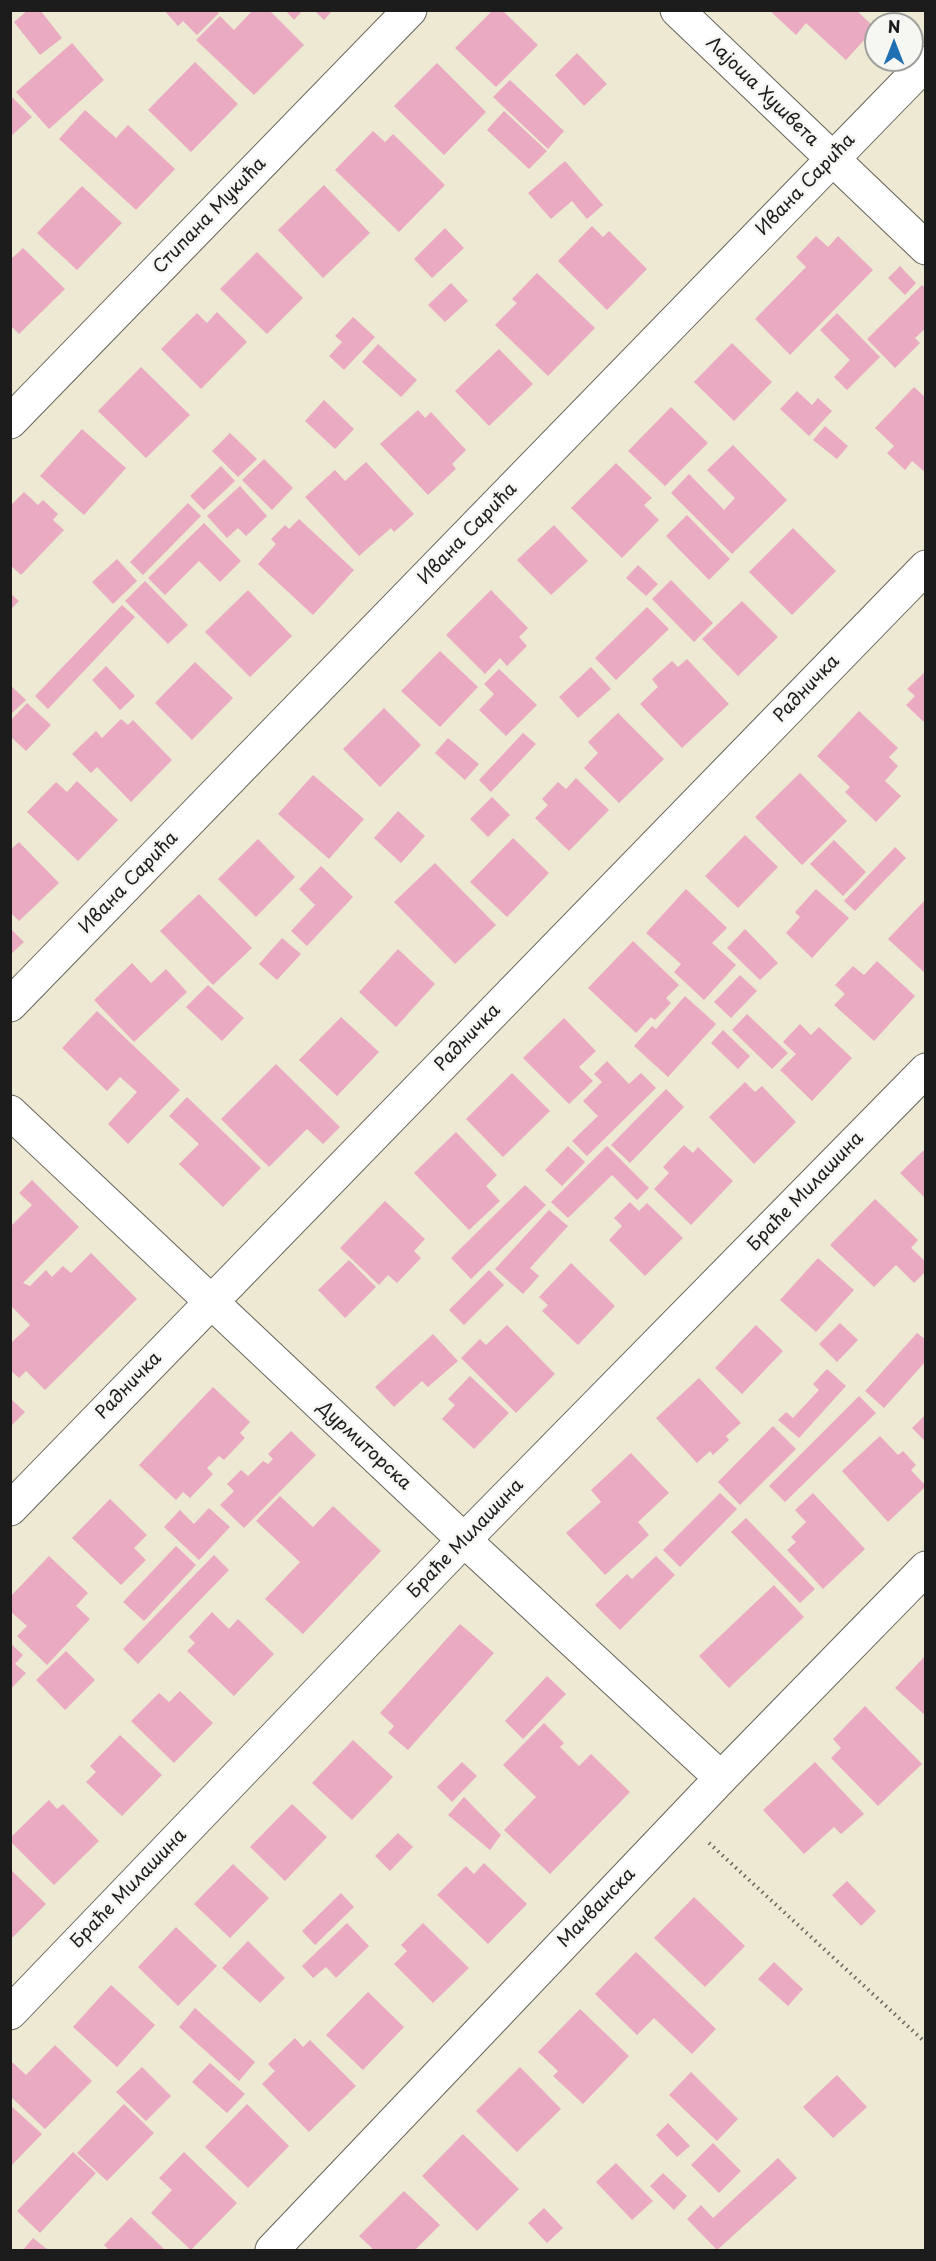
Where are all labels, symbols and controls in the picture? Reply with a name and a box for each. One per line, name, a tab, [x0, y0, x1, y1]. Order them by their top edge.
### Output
north arrow	[864, 12, 924, 72]
text: N	[888, 14, 900, 38]
street label: Лајоша Хушвета	[701, 33, 823, 151]
street label: Ивана Сарића	[752, 130, 860, 240]
street label: Стипана Мукића	[149, 154, 271, 278]
street label: Ивана Сарића	[414, 479, 522, 589]
street label: Радничка	[770, 651, 844, 727]
street label: Ивана Сарића	[75, 828, 183, 938]
street label: Радничка	[431, 1000, 505, 1076]
street label: Браће Милашина	[744, 1128, 868, 1256]
street label: Радничка	[92, 1348, 166, 1424]
street label: Дурмиторска	[313, 1397, 415, 1495]
street label: Браће Милашина	[404, 1475, 528, 1603]
street label: Браће Милашина	[67, 1825, 191, 1953]
street label: Мачванска	[554, 1864, 640, 1952]

